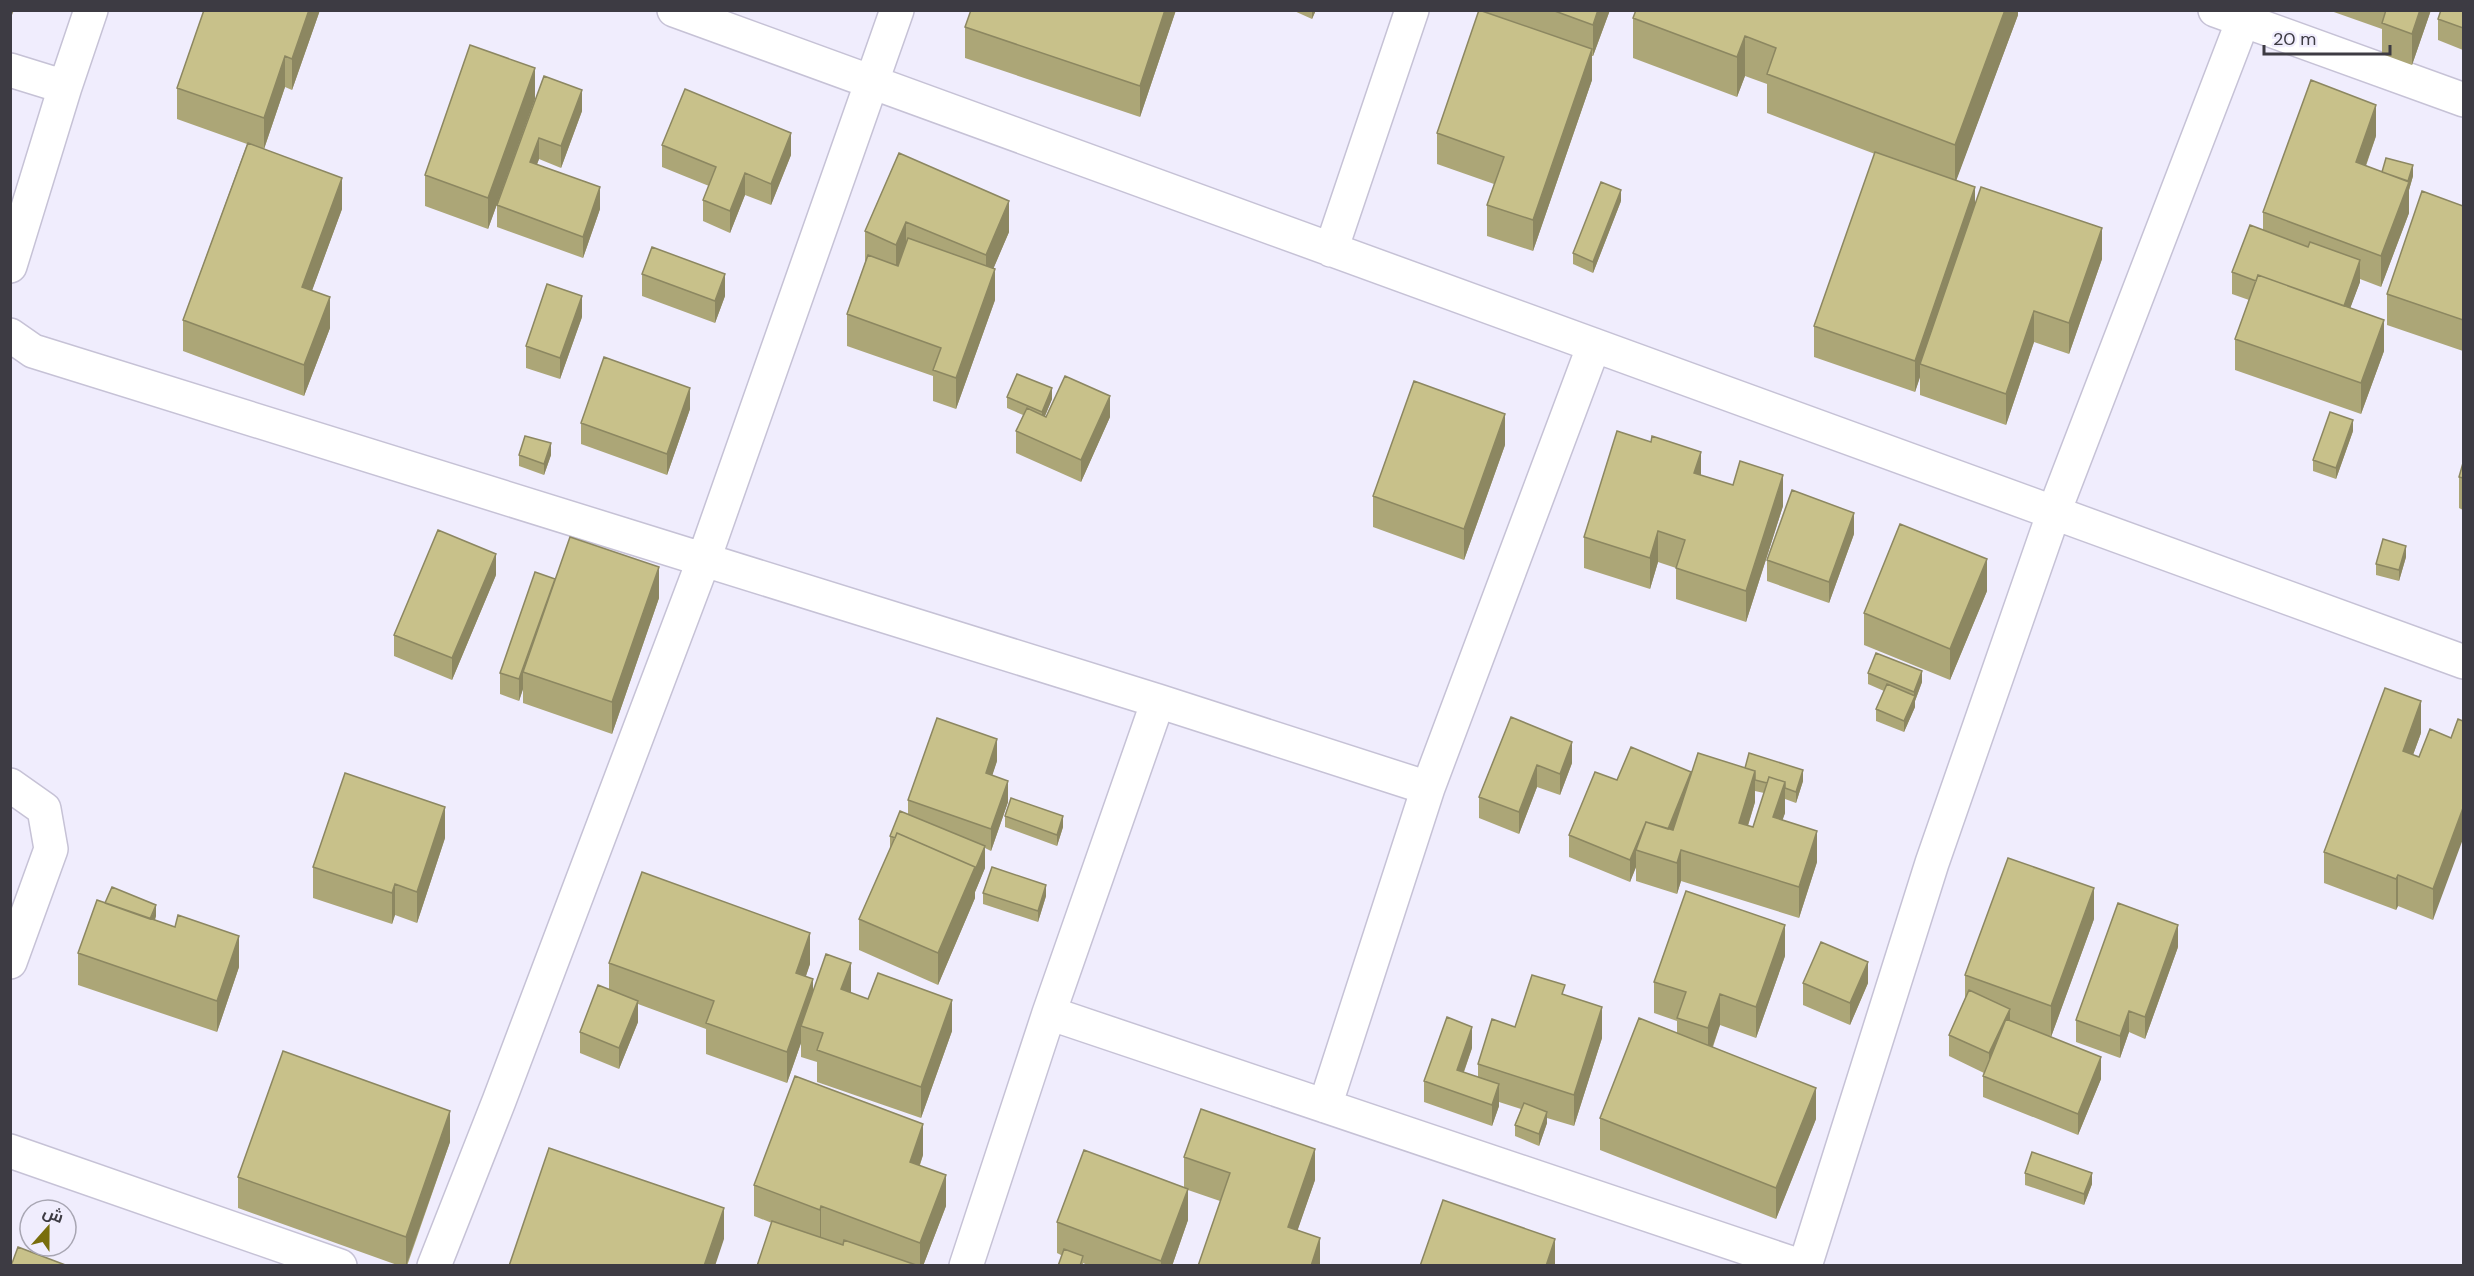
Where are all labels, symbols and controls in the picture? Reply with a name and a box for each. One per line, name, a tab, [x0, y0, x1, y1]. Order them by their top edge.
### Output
scale bar	[2264, 18, 2390, 56]
text: 20 m	[2273, 27, 2316, 51]
north arrow	[18, 1198, 78, 1258]
text: ش	[40, 1201, 67, 1228]

